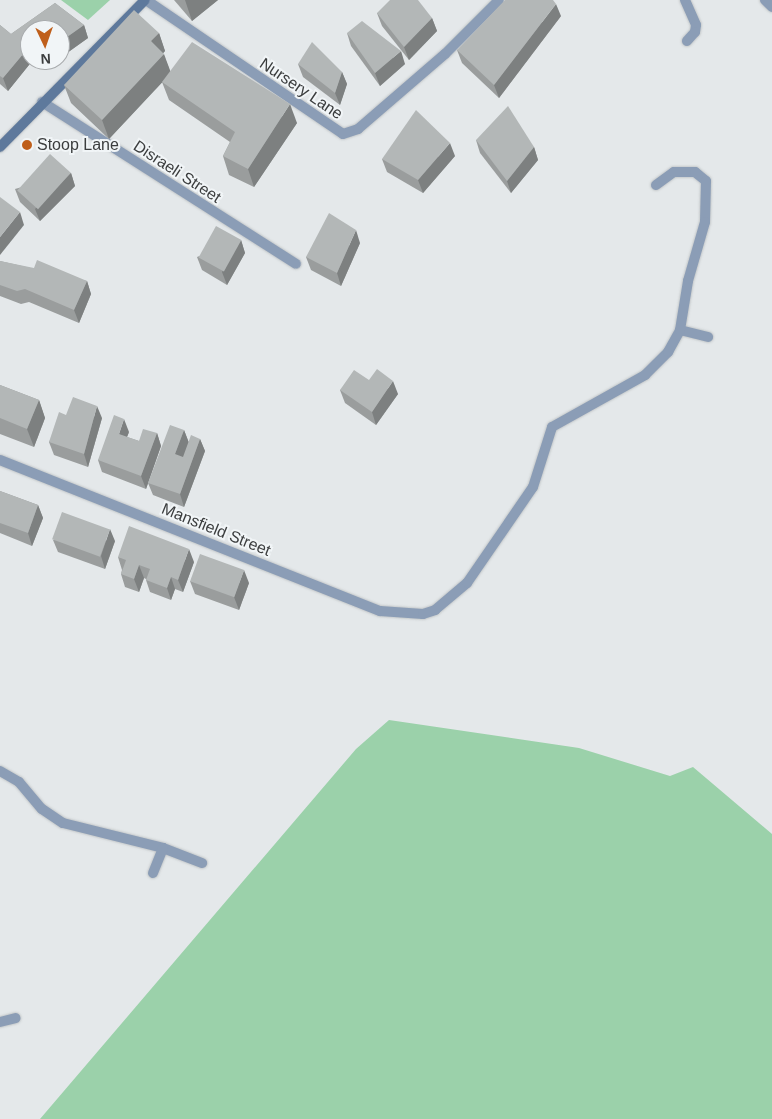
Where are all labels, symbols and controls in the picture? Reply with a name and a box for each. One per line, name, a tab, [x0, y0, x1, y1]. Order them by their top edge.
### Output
north arrow	[20, 20, 70, 70]
text: N	[40, 51, 51, 67]
street label: Nursery Lane	[256, 54, 346, 124]
place label: Stoop Lane	[37, 135, 119, 155]
street label: Disraeli Street	[130, 137, 224, 207]
marker: Stoop Lane	[21, 139, 33, 151]
street label: Mansfield Street	[159, 499, 273, 561]

